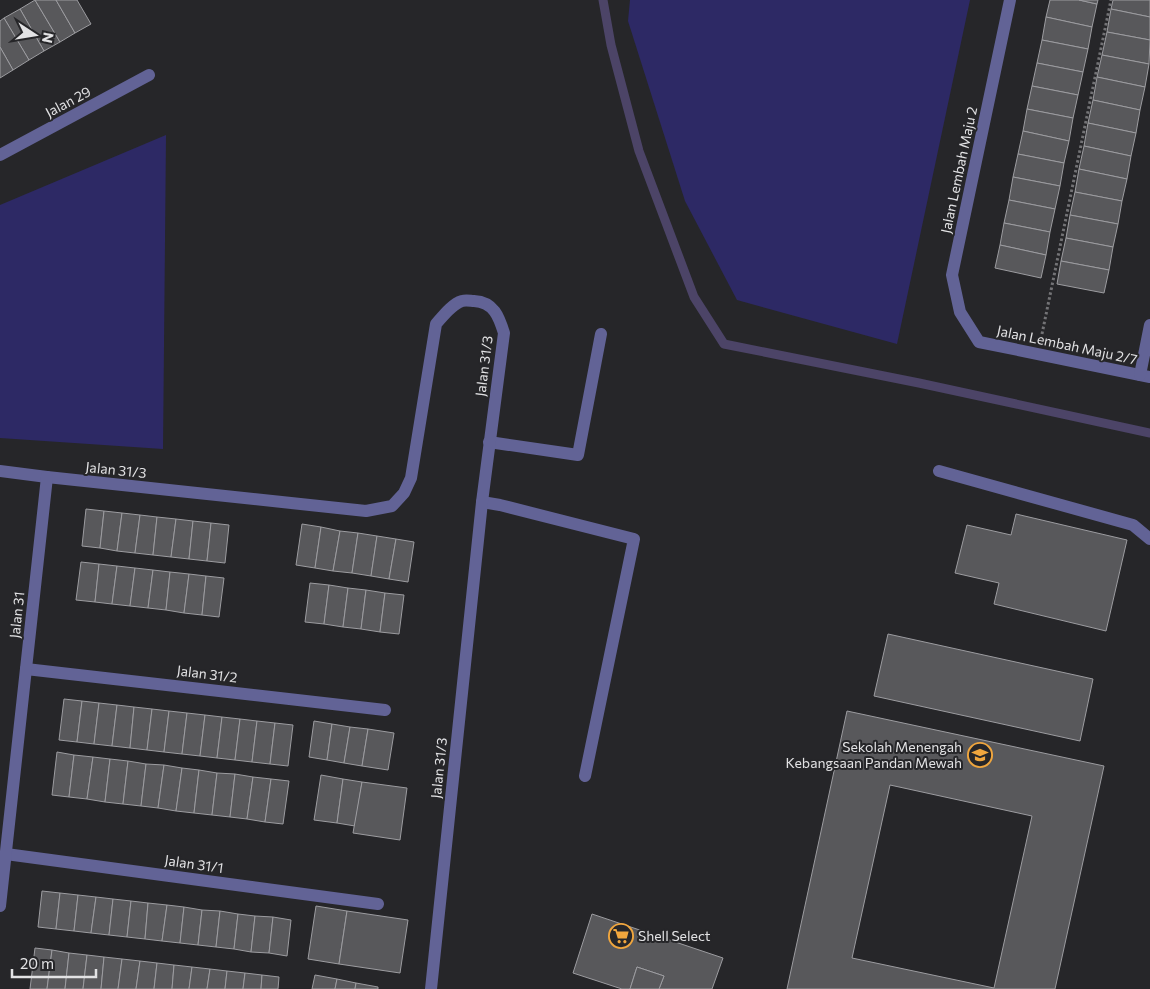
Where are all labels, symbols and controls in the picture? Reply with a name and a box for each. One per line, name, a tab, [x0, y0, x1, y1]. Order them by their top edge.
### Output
north arrow	[10, 10, 60, 60]
text: N	[39, 31, 58, 45]
street label: Jalan 29	[42, 83, 93, 121]
street label: Jalan Lembah Maju 2	[937, 105, 980, 235]
street label: Jalan Lembah Maju 2/7	[995, 321, 1139, 368]
street label: Jalan 31/3	[471, 335, 496, 397]
street label: Jalan 31/3	[85, 458, 147, 481]
street label: Jalan 31	[6, 591, 27, 639]
street label: Jalan 31/2	[176, 661, 239, 686]
street label: Jalan 31/3	[427, 737, 450, 799]
place label: Sekolah Menengah Kebangsaan Pandan Mewah	[786, 738, 962, 771]
school or university icon: Sekolah Menengah Kebangsaan Pandan Mewah	[967, 742, 993, 768]
street label: Jalan 31/1	[164, 851, 225, 876]
supermarket icon: Shell Select	[608, 923, 634, 949]
place label: Shell Select	[638, 927, 711, 944]
scale bar	[12, 946, 96, 978]
text: 20 m	[20, 954, 54, 972]

